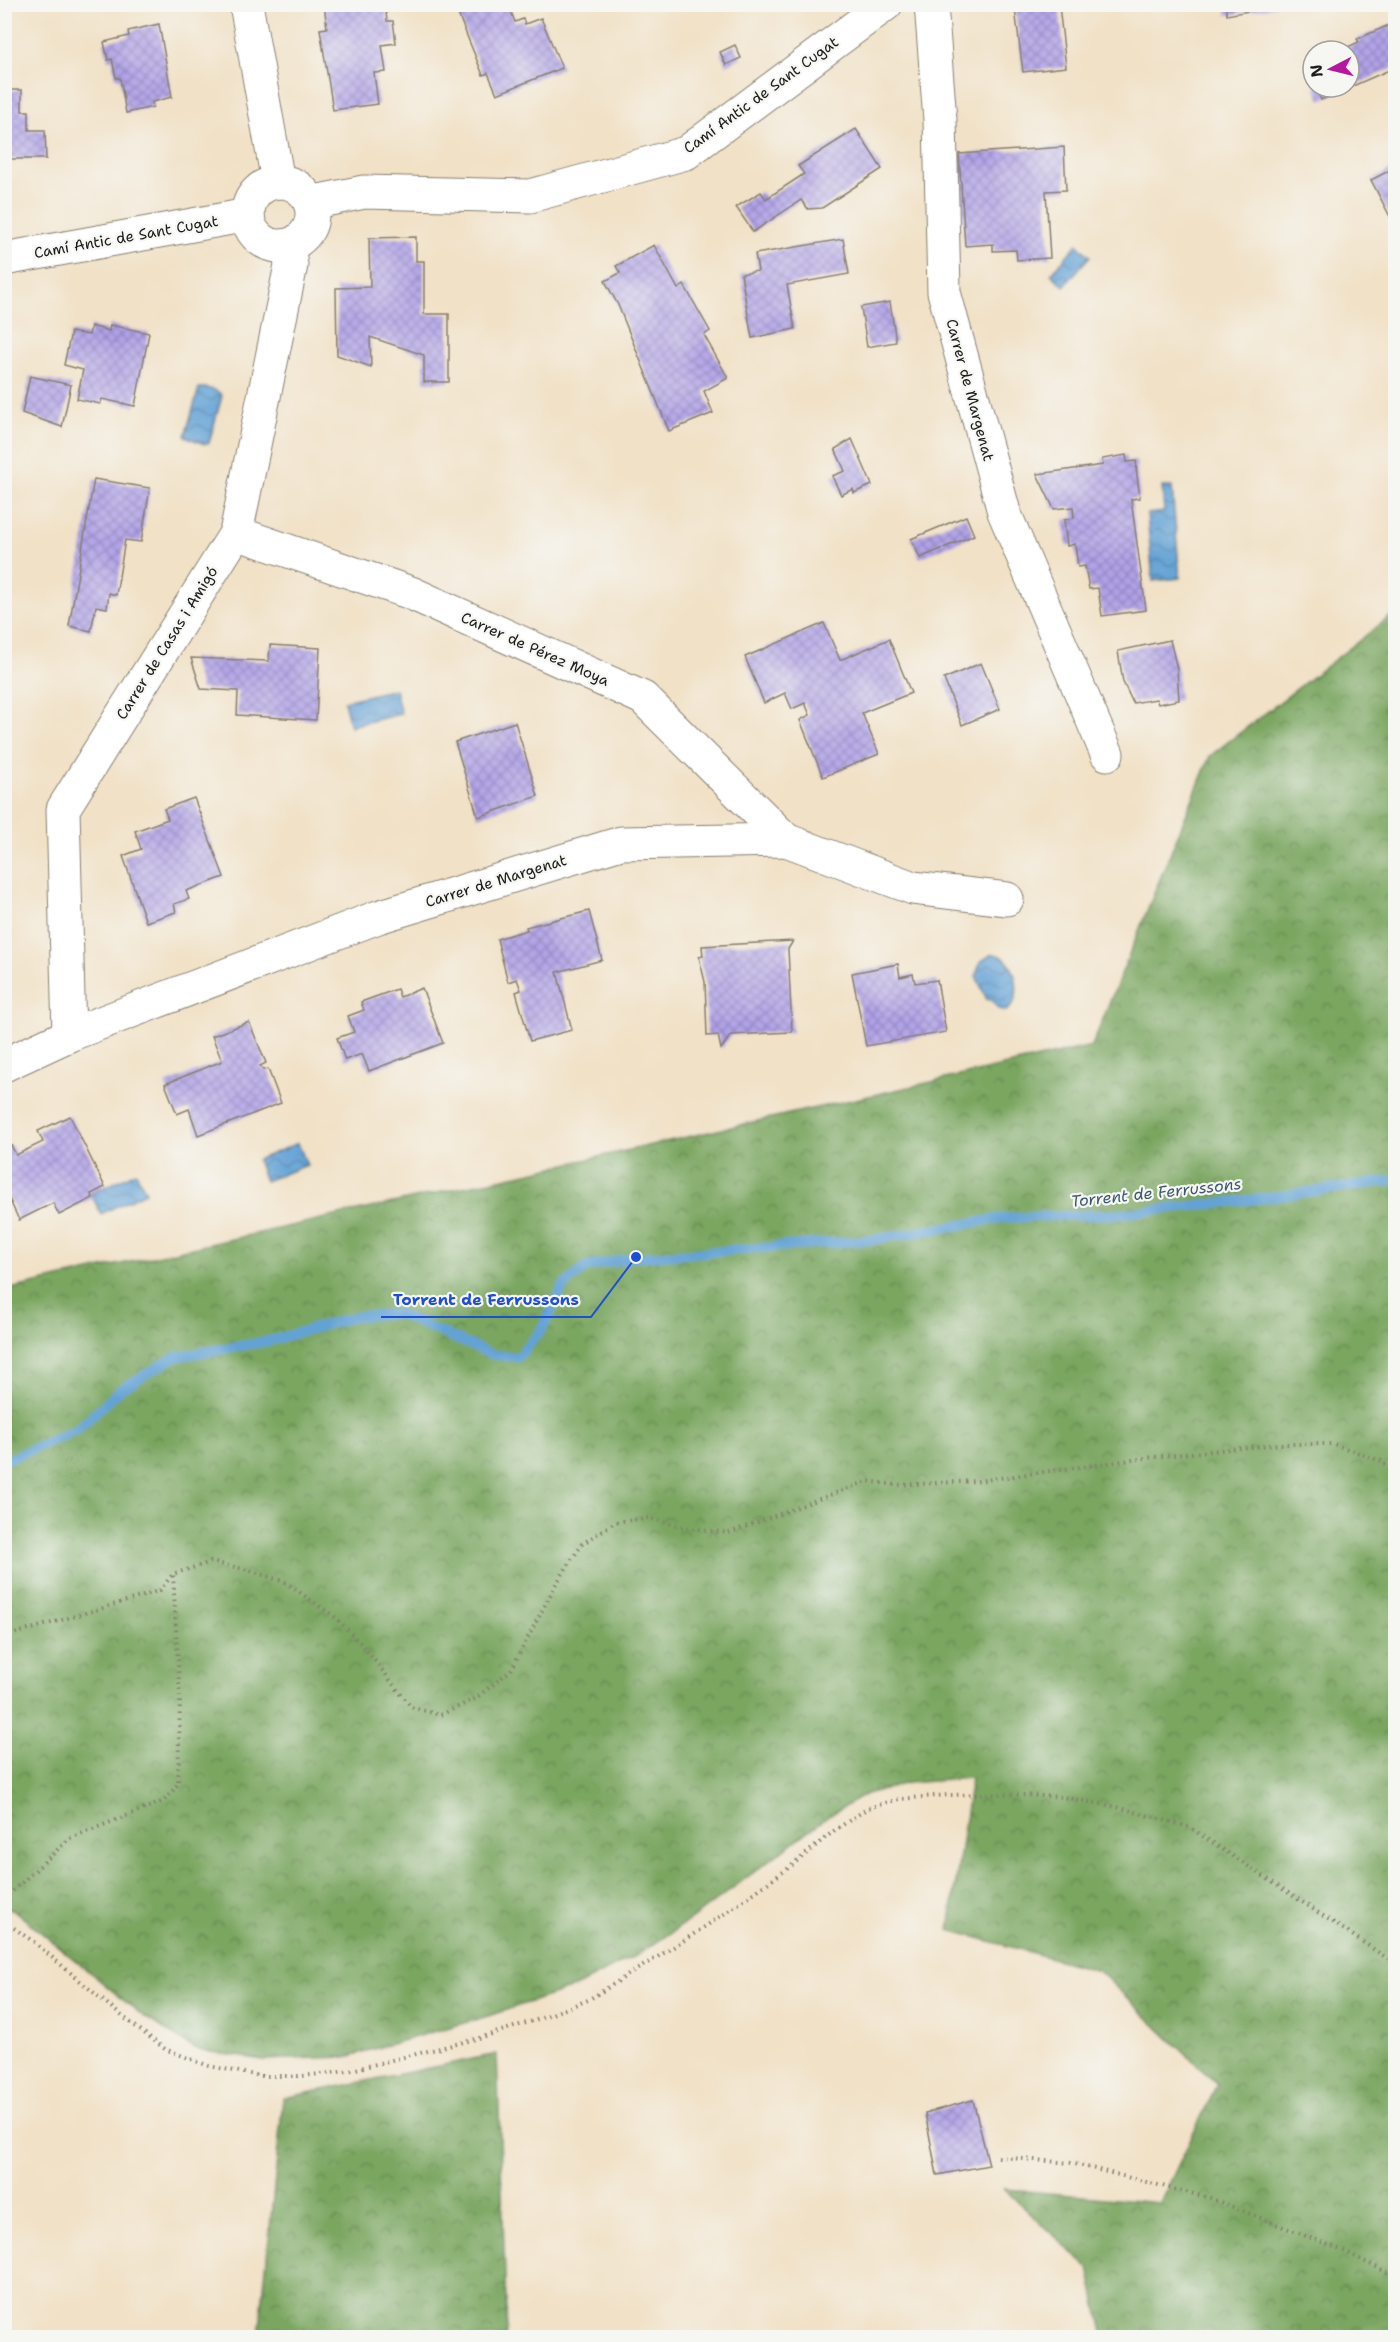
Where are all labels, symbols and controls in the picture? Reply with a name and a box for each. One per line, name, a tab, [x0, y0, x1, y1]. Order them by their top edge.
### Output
street label: Camí Antic de Sant Cugat	[680, 32, 842, 158]
north arrow	[1301, 39, 1361, 99]
text: N	[1305, 63, 1328, 78]
street label: Camí Antic de Sant Cugat	[32, 211, 220, 263]
street label: Carrer de Margenat	[941, 317, 999, 463]
street label: Carrer de Casas i Amigó	[112, 563, 222, 723]
street label: Carrer de Pérez Moya	[458, 607, 613, 691]
street label: Carrer de Margenat	[423, 850, 569, 912]
water label: Torrent de Ferrussons	[1070, 1173, 1242, 1212]
callout: Torrent de Ferrussons	[381, 1283, 591, 1317]
text: Torrent de Ferrussons	[393, 1289, 579, 1310]

